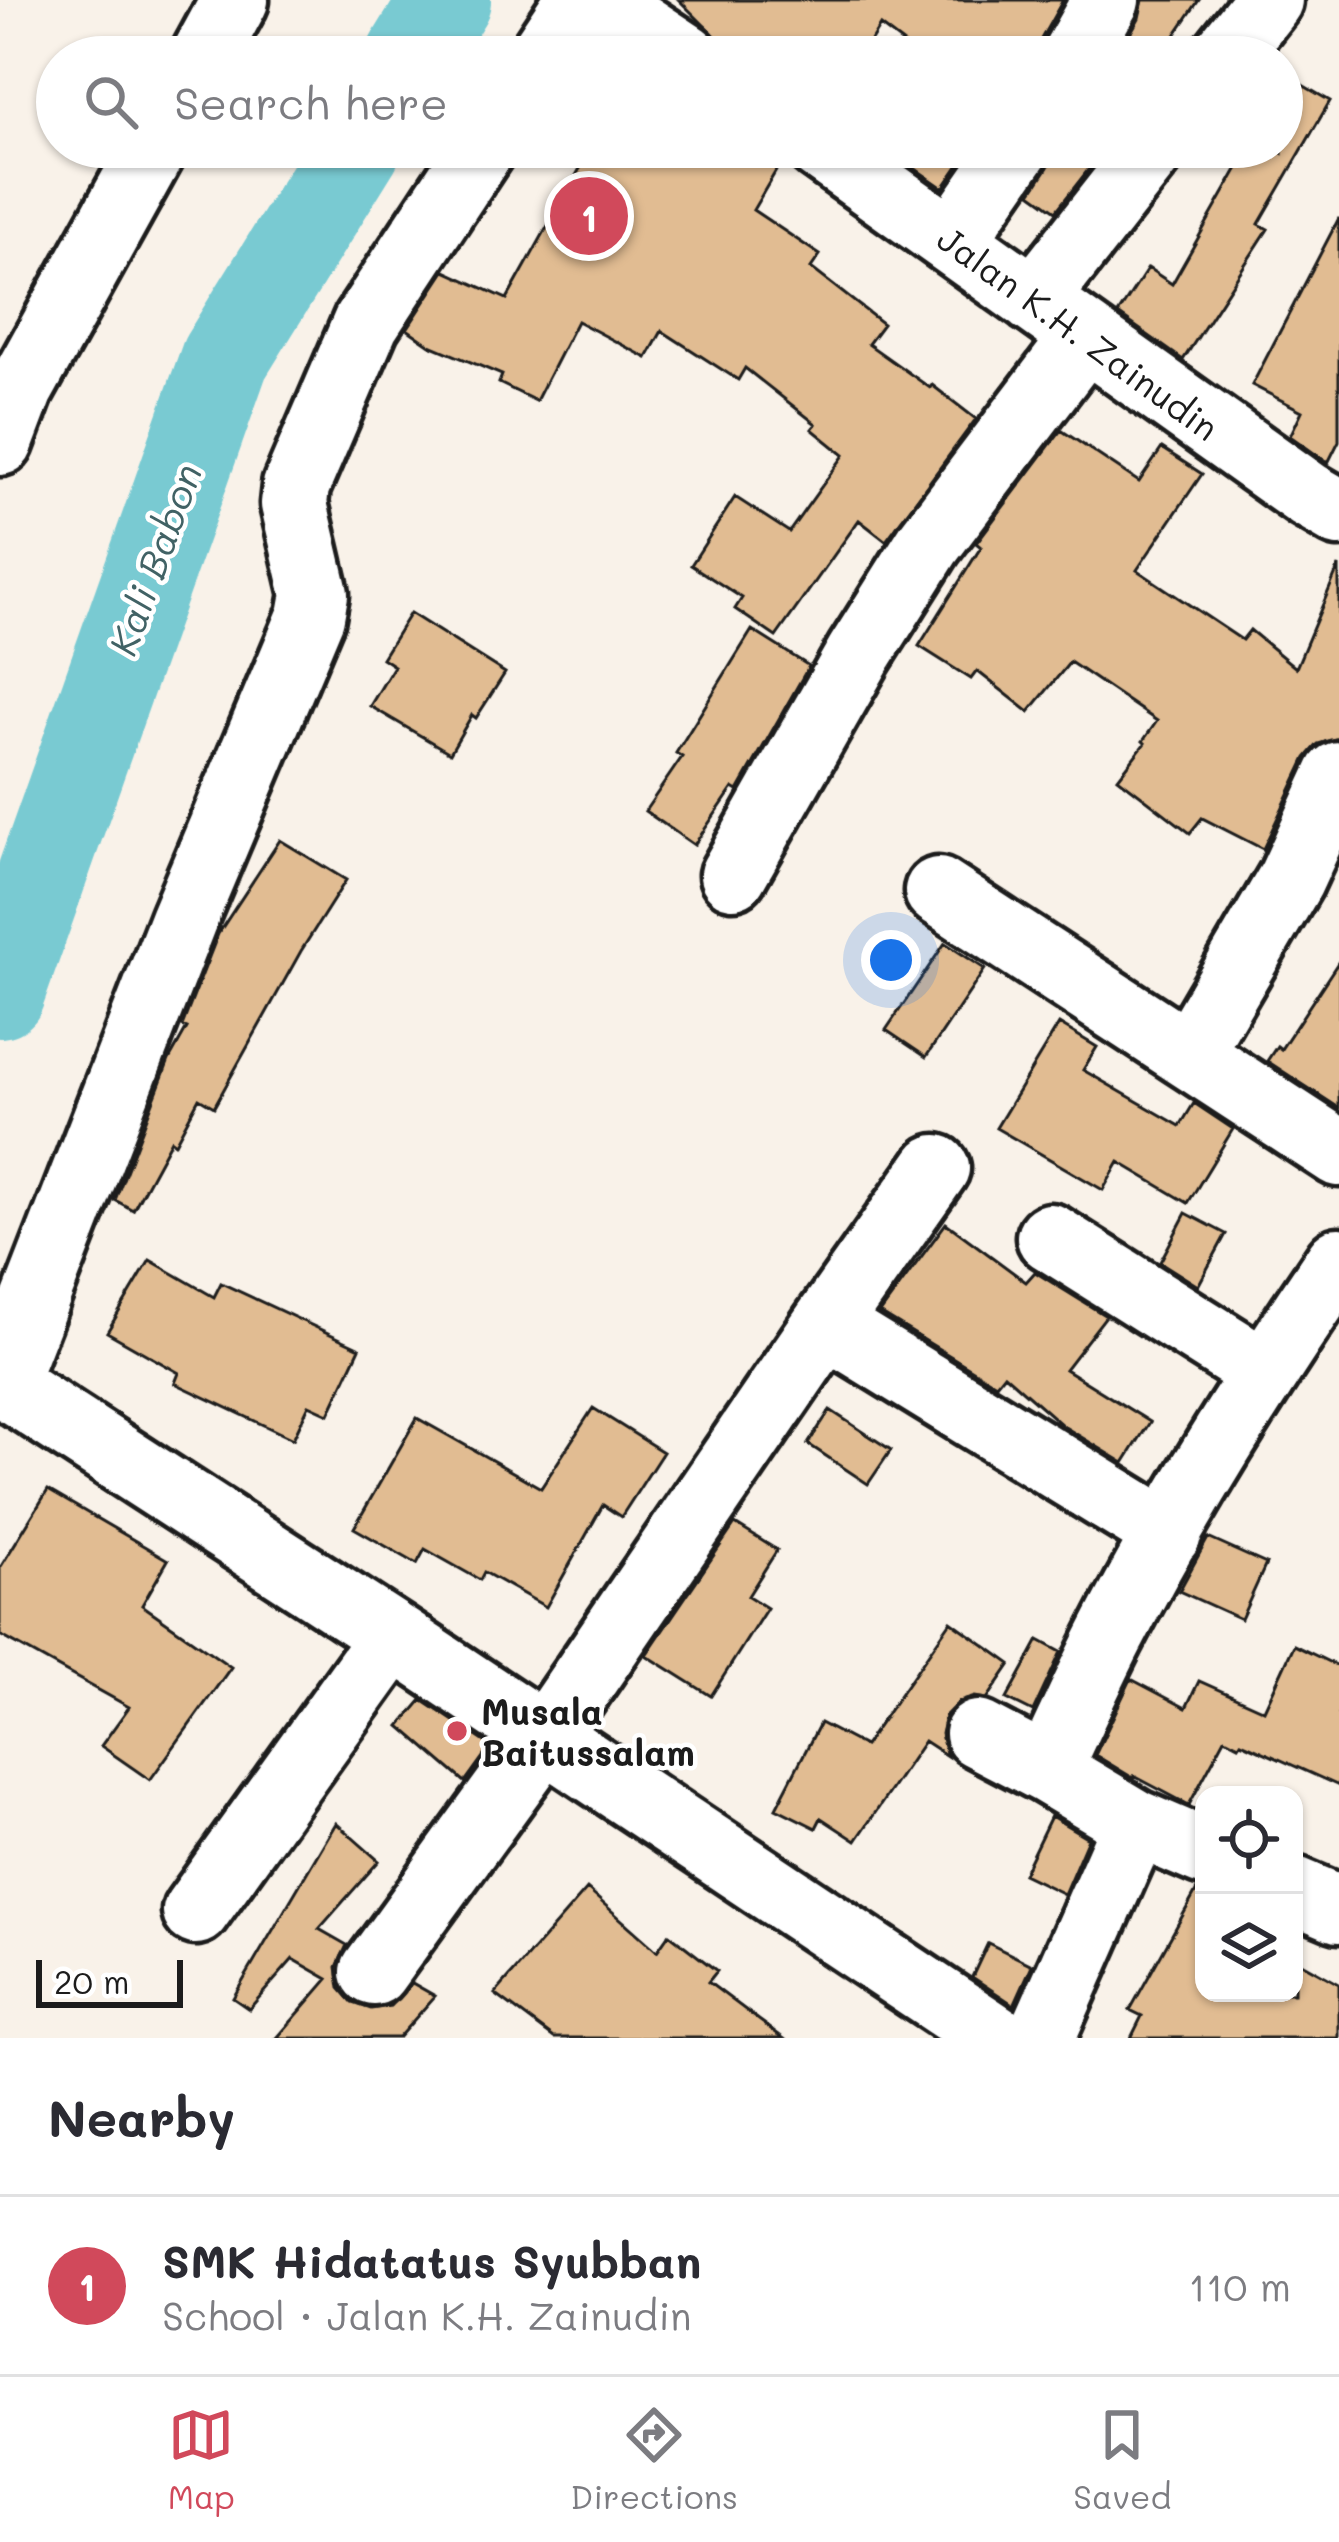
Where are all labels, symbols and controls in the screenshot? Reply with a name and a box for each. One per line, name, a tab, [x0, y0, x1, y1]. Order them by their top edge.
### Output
search box	[36, 36, 1303, 168]
icon: search	[78, 69, 144, 135]
text: Search here	[174, 73, 448, 131]
pin: 1	[550, 171, 628, 261]
street label: Jalan K.H. Zainudin	[929, 214, 1229, 450]
water label: Kali Babon	[96, 456, 212, 662]
your location	[861, 930, 921, 990]
place label: Musala Baitussalam	[481, 1687, 695, 1775]
marker: Musala Baitussalam	[444, 1718, 470, 1744]
map controls	[1195, 1786, 1303, 2002]
button: locate	[1195, 1786, 1303, 1894]
button: layers	[1195, 1894, 1303, 2002]
scale bar	[36, 1954, 183, 2007]
text: 20 m	[54, 1959, 130, 2002]
text: Nearby	[48, 2083, 235, 2150]
text: SMK Hidatatus Syubban	[162, 2231, 701, 2289]
text: 1	[78, 2260, 96, 2311]
text: 110 m	[1189, 2260, 1291, 2311]
text: School · Jalan K.H. Zainudin	[162, 2289, 692, 2340]
tab: Map	[168, 2402, 235, 2517]
tab: Directions	[570, 2402, 738, 2517]
tab: Saved	[1073, 2402, 1171, 2517]

